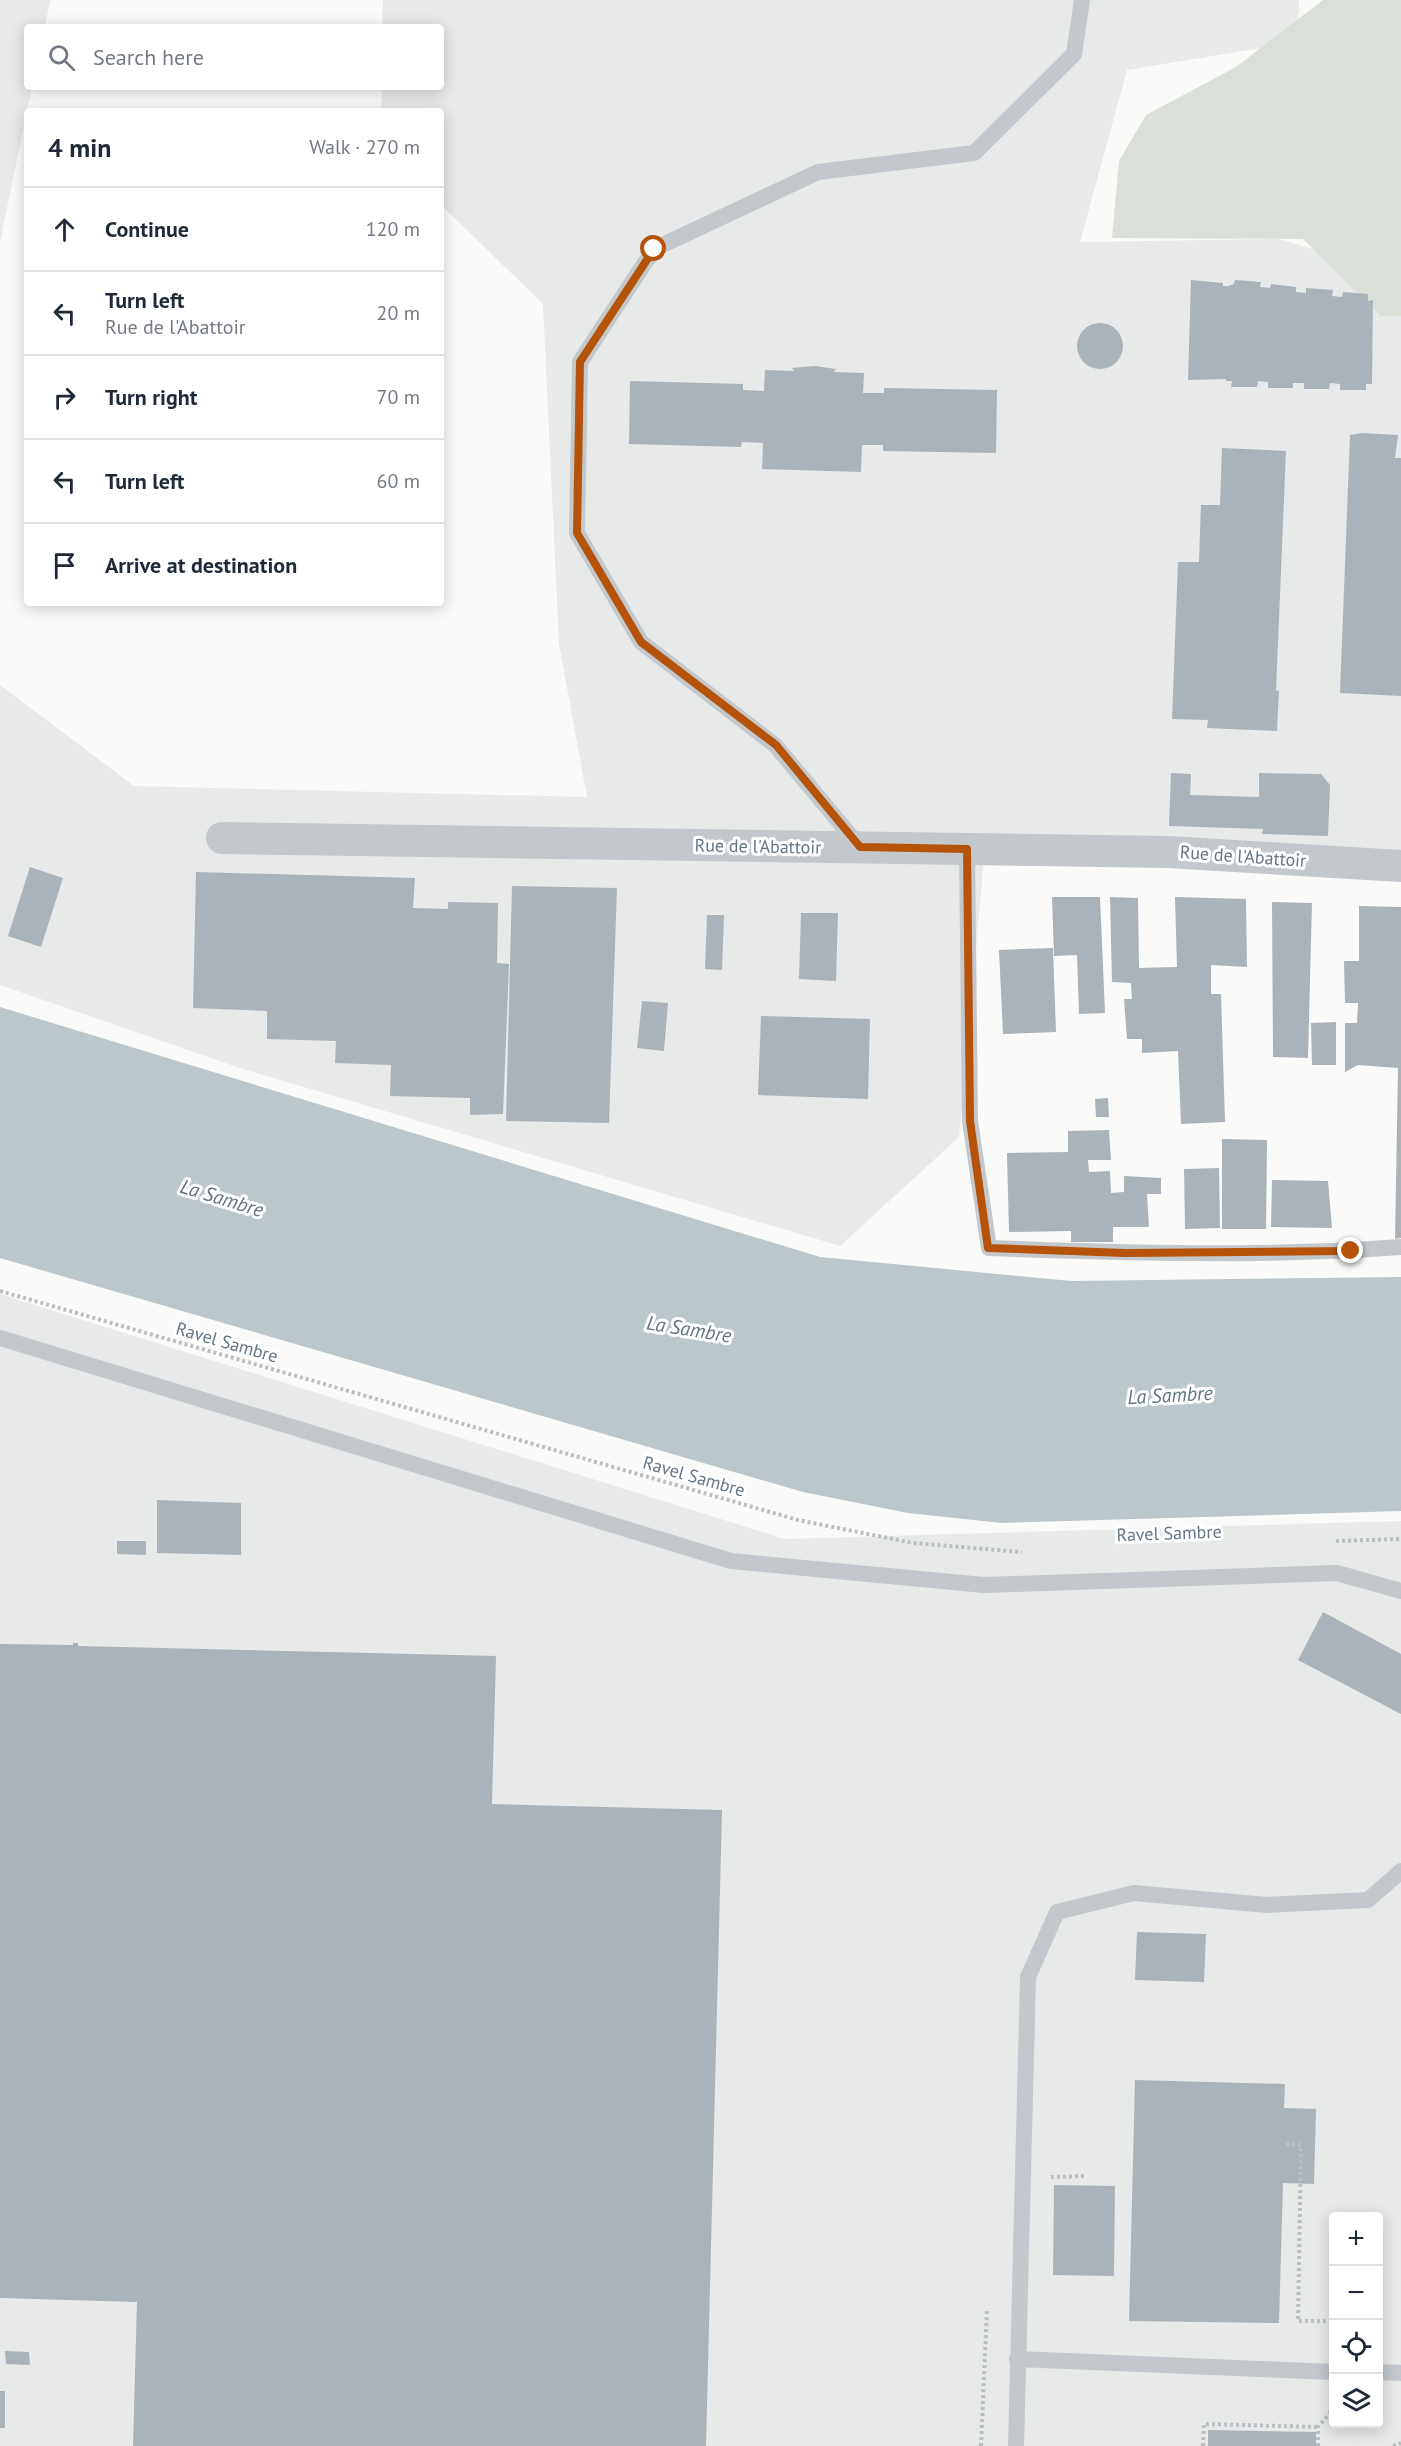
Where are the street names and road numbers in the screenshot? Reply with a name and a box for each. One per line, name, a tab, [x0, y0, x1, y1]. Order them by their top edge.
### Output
street label: Rue de l'Abattoir	[695, 833, 821, 859]
street label: Rue de l'Abattoir	[1179, 840, 1307, 872]
street label: Ravel Sambre	[173, 1316, 281, 1368]
street label: Ravel Sambre	[640, 1450, 748, 1502]
street label: Ravel Sambre	[1116, 1520, 1222, 1546]

